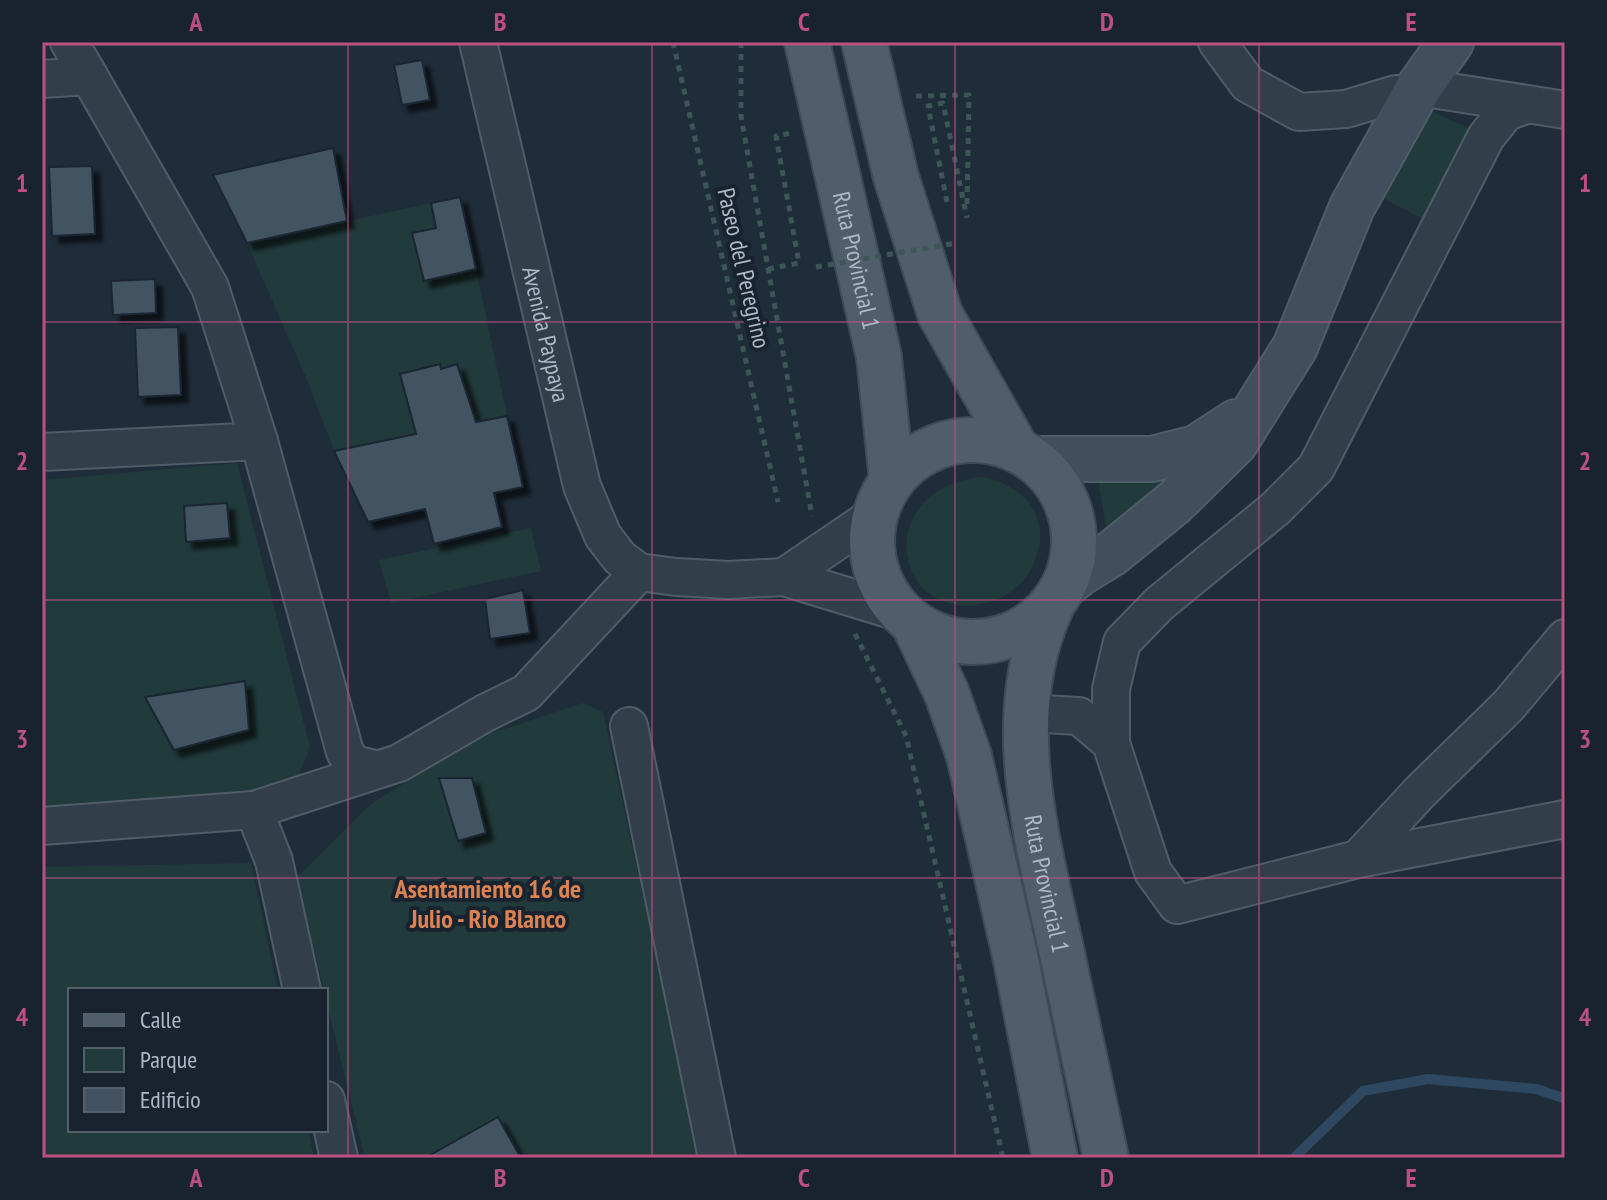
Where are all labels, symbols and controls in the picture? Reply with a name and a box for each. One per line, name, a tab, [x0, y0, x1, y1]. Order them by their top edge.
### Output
text: A	[188, 5, 203, 38]
text: B	[494, 5, 507, 38]
text: C	[798, 5, 810, 38]
text: D	[1100, 5, 1114, 38]
text: E	[1405, 5, 1417, 38]
text: 1	[16, 166, 28, 199]
text: 1	[1579, 166, 1591, 199]
street label: Paseo del Peregrino	[711, 185, 777, 351]
street label: Ruta Provincial 1	[826, 189, 888, 332]
street label: Avenida Paypaya	[516, 263, 577, 405]
text: 2	[16, 444, 28, 477]
text: 2	[1579, 444, 1591, 477]
text: 3	[16, 722, 28, 755]
text: 3	[1579, 722, 1591, 755]
street label: Ruta Provincial 1	[1018, 813, 1077, 956]
district label: Asentamiento 16 de Julio - Rio Blanco	[394, 872, 581, 935]
legend	[68, 988, 328, 1132]
text: 4	[16, 1000, 29, 1033]
text: 4	[1579, 1000, 1592, 1033]
text: Calle	[140, 1004, 181, 1035]
text: Parque	[140, 1044, 197, 1075]
text: Edificio	[140, 1084, 201, 1115]
text: A	[188, 1161, 203, 1194]
text: B	[494, 1161, 507, 1194]
text: C	[798, 1161, 810, 1194]
text: D	[1100, 1161, 1114, 1194]
text: E	[1405, 1161, 1417, 1194]

